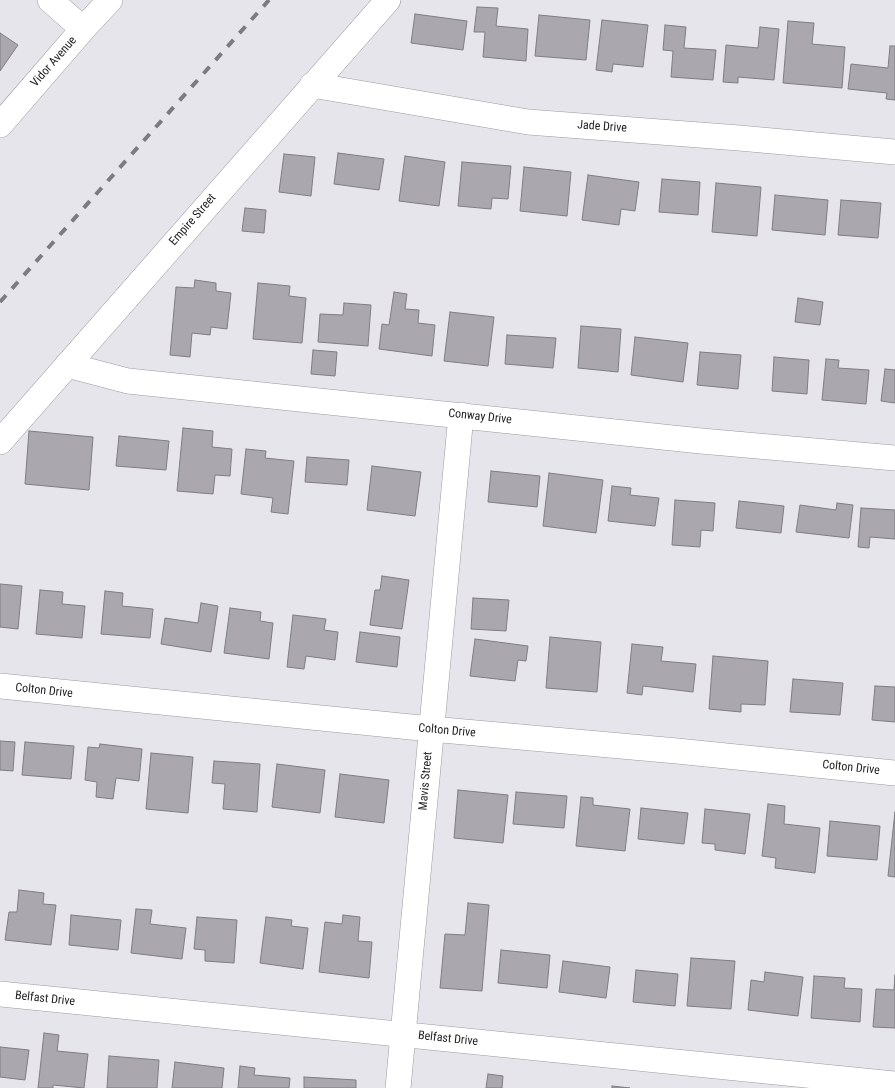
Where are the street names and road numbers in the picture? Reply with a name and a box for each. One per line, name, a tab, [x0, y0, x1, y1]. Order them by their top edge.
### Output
street label: Vidor Avenue	[28, 34, 80, 90]
street label: Jade Drive	[577, 118, 627, 136]
street label: Empire Street	[167, 191, 219, 249]
street label: Conway Drive	[448, 407, 512, 427]
street label: Colton Drive	[15, 681, 73, 701]
street label: Colton Drive	[418, 721, 476, 741]
street label: Mavis Street	[416, 751, 436, 811]
street label: Colton Drive	[822, 758, 880, 778]
street label: Belfast Drive	[14, 989, 76, 1009]
street label: Belfast Drive	[417, 1029, 479, 1049]

